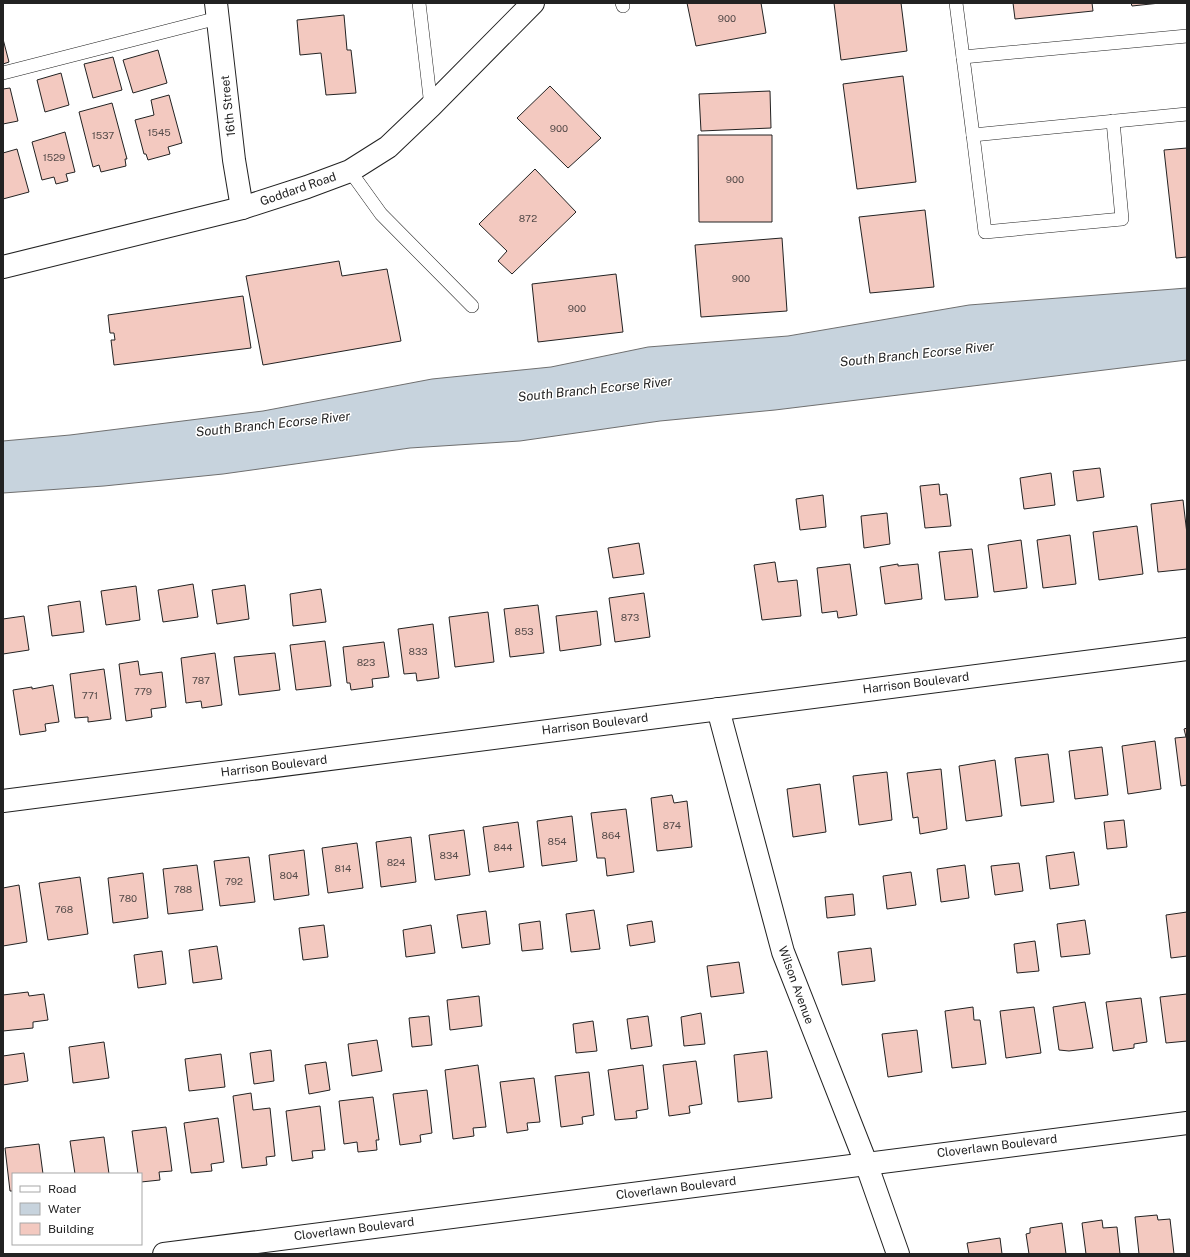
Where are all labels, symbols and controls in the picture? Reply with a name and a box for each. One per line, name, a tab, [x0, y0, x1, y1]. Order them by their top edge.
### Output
house number: 900	[718, 12, 736, 24]
street label: 16th Street	[218, 74, 238, 138]
house number: 900	[550, 122, 568, 134]
house number: 1545	[147, 126, 171, 138]
house number: 1537	[92, 129, 114, 141]
house number: 1529	[43, 151, 65, 163]
street label: Goddard Road	[258, 169, 338, 209]
house number: 900	[726, 173, 744, 185]
house number: 872	[519, 212, 537, 224]
house number: 900	[732, 272, 750, 284]
house number: 900	[568, 302, 586, 314]
water label: South Branch Ecorse River	[839, 338, 995, 370]
water label: South Branch Ecorse River	[517, 373, 673, 405]
water label: South Branch Ecorse River	[195, 408, 351, 440]
house number: 873	[621, 611, 639, 623]
house number: 853	[514, 625, 534, 637]
house number: 833	[409, 645, 427, 657]
house number: 823	[357, 656, 375, 668]
street label: Harrison Boulevard	[862, 670, 970, 696]
house number: 787	[192, 674, 210, 686]
house number: 779	[134, 685, 152, 697]
house number: 771	[82, 689, 98, 701]
street label: Harrison Boulevard	[541, 711, 649, 737]
street label: Harrison Boulevard	[220, 753, 328, 779]
house number: 874	[663, 819, 681, 831]
house number: 864	[602, 829, 620, 841]
house number: 854	[547, 835, 567, 847]
house number: 844	[493, 841, 513, 853]
house number: 834	[440, 849, 458, 861]
house number: 824	[387, 856, 405, 868]
house number: 814	[335, 862, 351, 874]
house number: 804	[280, 869, 298, 881]
house number: 792	[225, 875, 243, 887]
house number: 788	[174, 883, 192, 895]
house number: 780	[119, 892, 137, 904]
house number: 768	[55, 903, 73, 915]
street label: Wilson Avenue	[775, 944, 817, 1026]
street label: Cloverlawn Boulevard	[936, 1132, 1058, 1160]
legend	[12, 1173, 142, 1245]
street label: Cloverlawn Boulevard	[615, 1174, 737, 1202]
text: Road	[48, 1182, 76, 1196]
text: Water	[48, 1202, 82, 1216]
street label: Cloverlawn Boulevard	[293, 1215, 415, 1243]
text: Building	[48, 1222, 94, 1236]

